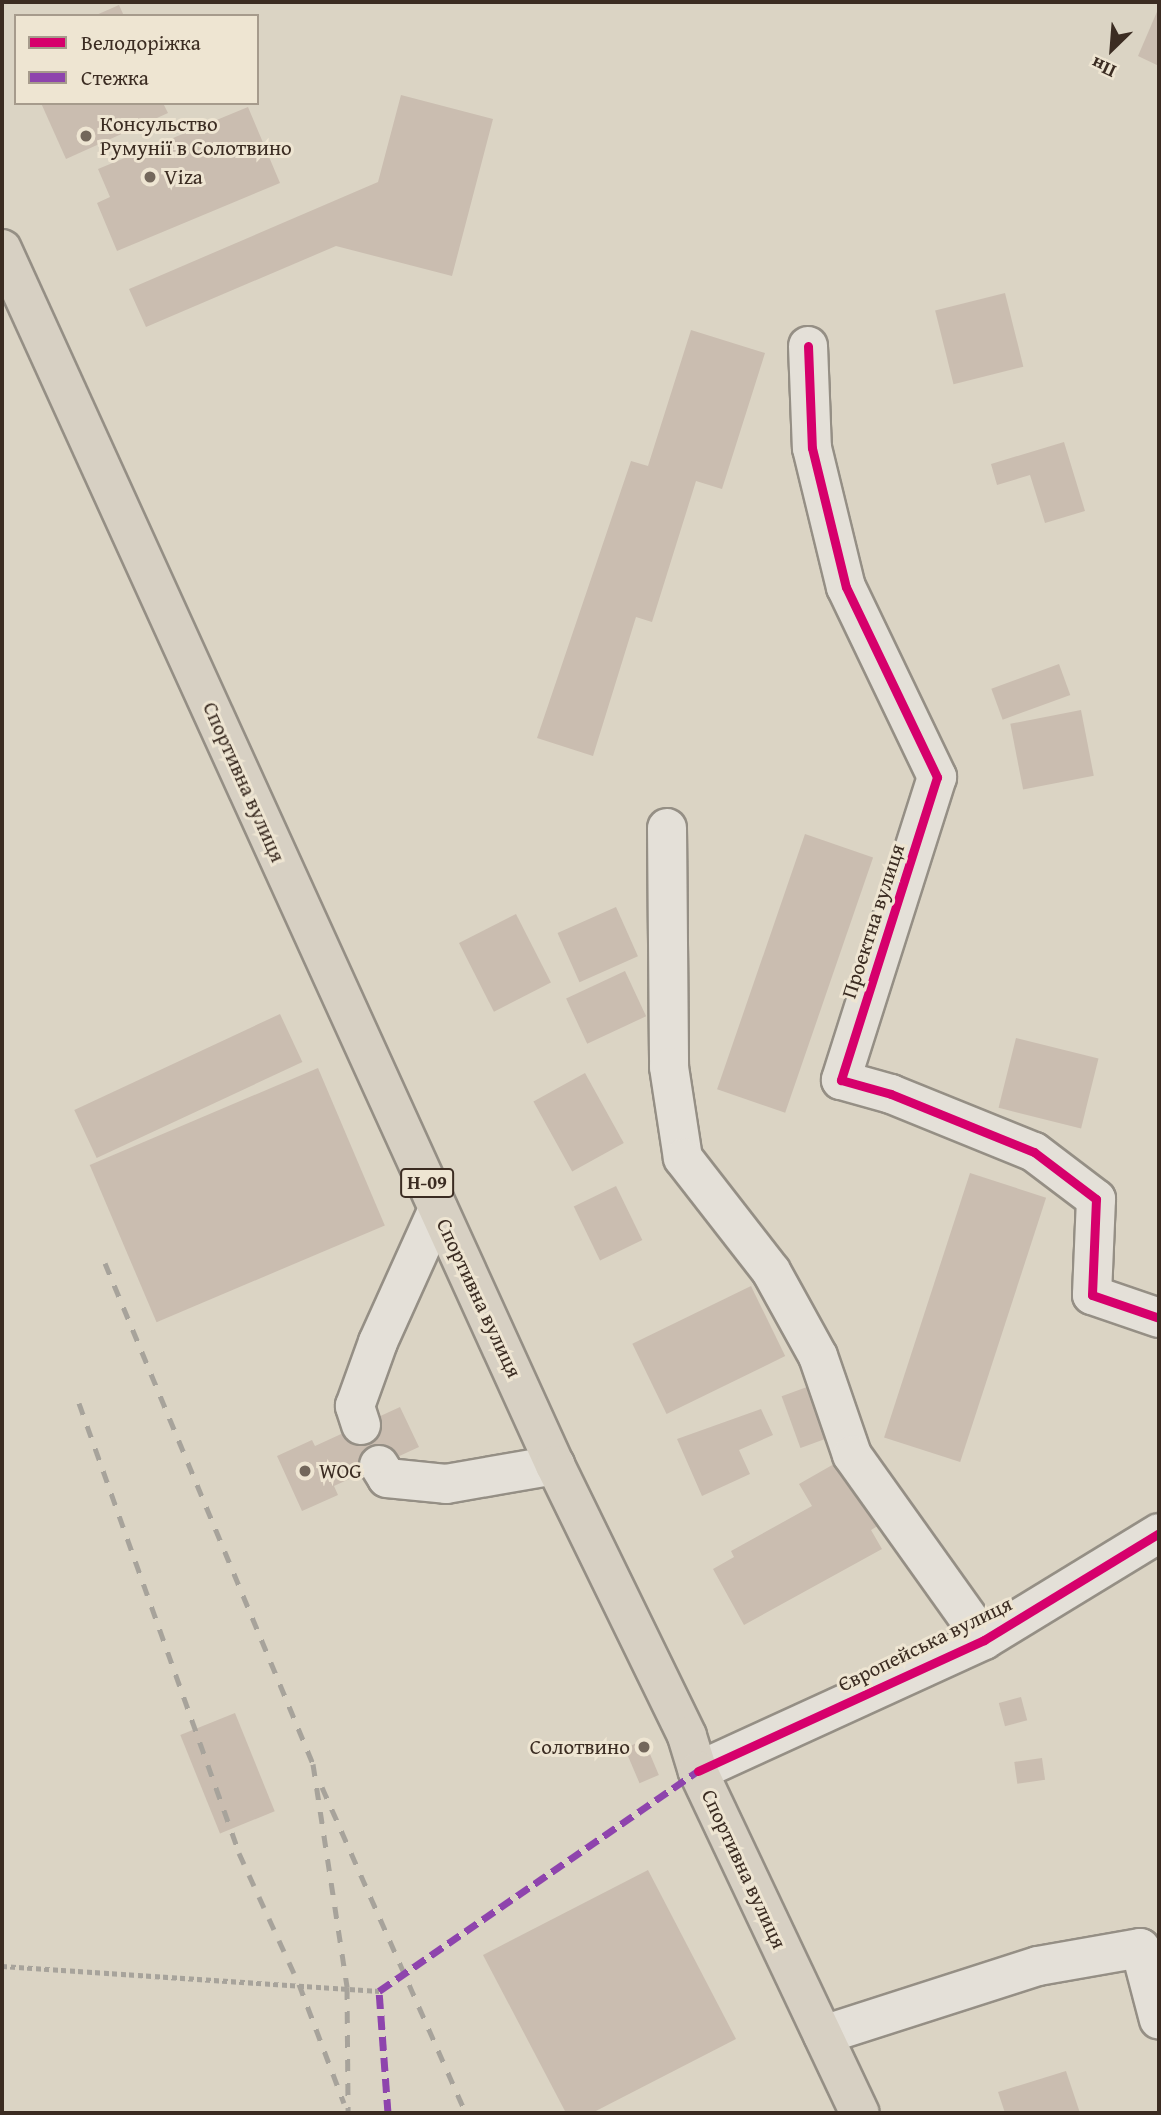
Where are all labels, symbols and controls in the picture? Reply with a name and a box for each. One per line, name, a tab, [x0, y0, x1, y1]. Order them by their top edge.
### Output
legend	[14, 14, 259, 105]
north arrow	[1077, 14, 1147, 84]
text: Велодоріжка	[81, 27, 201, 58]
text: Пн	[1086, 50, 1120, 86]
text: Стежка	[81, 62, 149, 93]
place label: Консульство Румунії в Солотвино	[100, 111, 292, 161]
marker: Консульство Румунії в Солотвино	[78, 128, 94, 144]
place label: Viza	[164, 164, 203, 190]
marker: Viza	[142, 169, 158, 185]
street label: Спортивна вулиця	[197, 698, 291, 866]
street label: Проектна вулиця	[836, 841, 910, 1001]
road number: Н-09	[399, 1168, 455, 1198]
street label: Спортивна вулиця	[431, 1214, 527, 1382]
place label: WOG	[319, 1458, 362, 1484]
marker: WOG	[297, 1463, 313, 1479]
street label: Європейська вулиця	[834, 1591, 1016, 1697]
place label: Солотвино	[530, 1734, 630, 1760]
marker: Солотвино	[636, 1739, 652, 1755]
street label: Спортивна вулиця	[696, 1785, 792, 1953]

